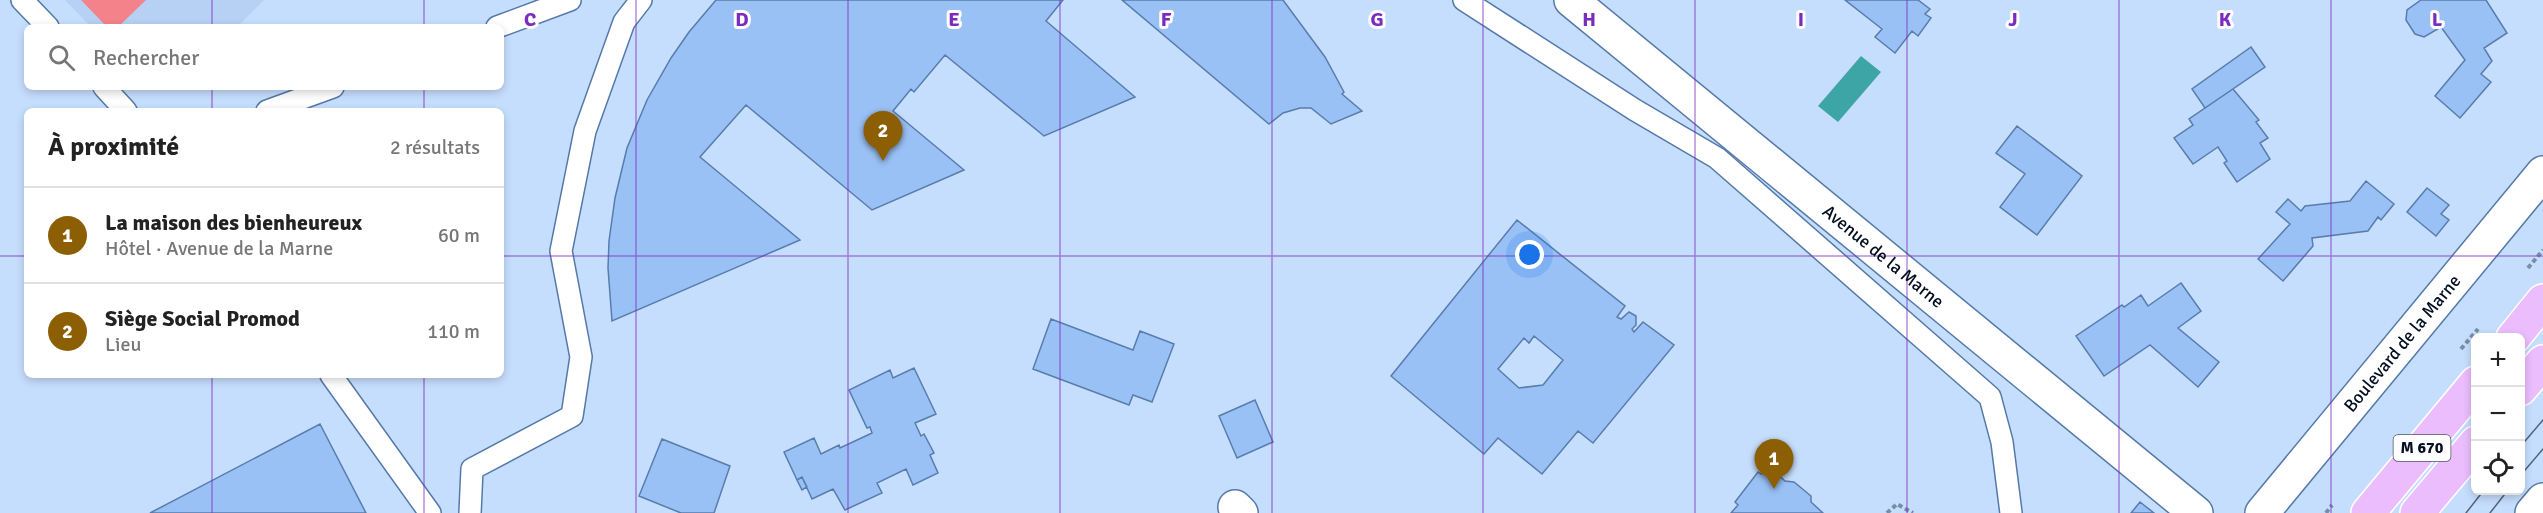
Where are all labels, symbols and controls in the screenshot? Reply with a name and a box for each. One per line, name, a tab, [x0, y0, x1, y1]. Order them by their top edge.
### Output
text: C	[524, 7, 536, 32]
text: D	[735, 7, 749, 32]
text: E	[948, 7, 960, 32]
text: F	[1161, 7, 1172, 32]
text: G	[1370, 7, 1384, 32]
text: H	[1582, 7, 1596, 32]
text: I	[1798, 7, 1804, 32]
text: J	[2008, 7, 2018, 32]
text: K	[2219, 7, 2232, 32]
text: L	[2432, 7, 2443, 32]
search box	[24, 24, 504, 90]
icon: search	[45, 41, 78, 74]
text: Rechercher	[93, 44, 199, 71]
pin: 2	[864, 112, 902, 161]
text: À proximité	[48, 131, 179, 163]
text: 2 résultats	[390, 135, 480, 160]
street label: Avenue de la Marne	[1818, 200, 1948, 313]
text: La maison des bienheureux	[105, 209, 362, 236]
text: 1	[62, 223, 73, 248]
text: 60 m	[438, 223, 480, 248]
text: Hôtel · Avenue de la Marne	[105, 236, 333, 261]
your location	[1515, 240, 1544, 269]
street label: Boulevard de la Marne	[2339, 270, 2465, 417]
text: Siège Social Promod	[105, 305, 300, 332]
text: 2	[62, 319, 73, 344]
text: 110 m	[427, 319, 480, 344]
text: Lieu	[105, 332, 141, 357]
map controls	[2471, 333, 2525, 495]
button: +	[2471, 333, 2525, 387]
button: −	[2471, 387, 2525, 441]
road number: M 670	[2394, 435, 2450, 461]
pin: 1	[1754, 440, 1794, 489]
button: locate	[2471, 441, 2525, 495]

